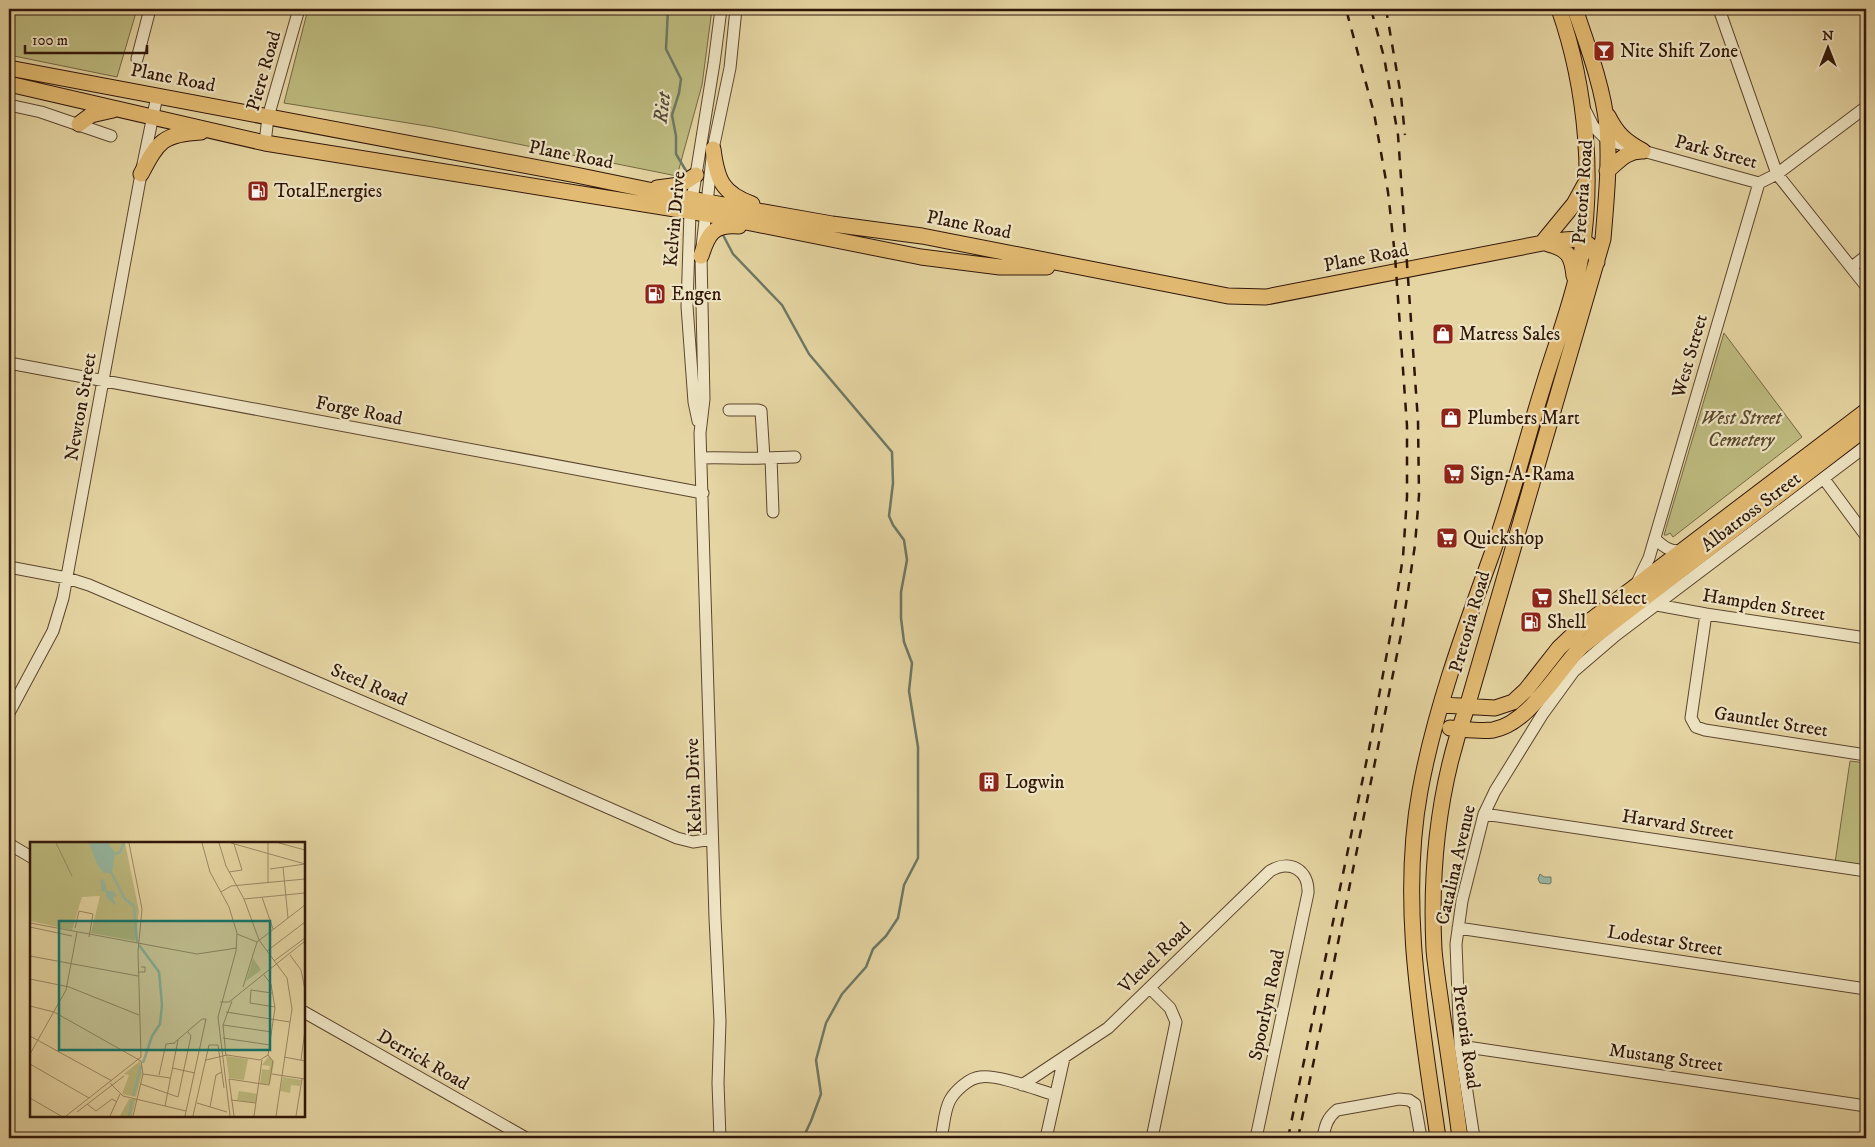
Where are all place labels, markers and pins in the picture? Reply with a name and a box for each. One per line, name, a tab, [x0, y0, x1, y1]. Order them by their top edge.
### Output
bar icon: Nite Shift Zone	[1592, 39, 1616, 63]
place label: Nite Shift Zone	[1620, 40, 1738, 63]
fuel station icon: TotalEnergies	[246, 179, 270, 203]
place label: TotalEnergies	[274, 180, 382, 203]
fuel station icon: Engen	[643, 282, 667, 306]
place label: Engen	[671, 283, 721, 306]
shop icon: Matress Sales	[1431, 322, 1455, 346]
place label: Matress Sales	[1459, 323, 1560, 346]
shop icon: Plumbers Mart	[1439, 406, 1463, 430]
place label: Plumbers Mart	[1467, 407, 1580, 430]
supermarket icon: Sign-A-Rama	[1442, 462, 1466, 486]
place label: Sign-A-Rama	[1470, 463, 1575, 486]
supermarket icon: Quickshop	[1435, 526, 1459, 550]
place label: Quickshop	[1463, 527, 1544, 550]
supermarket icon: Shell Select	[1530, 586, 1554, 610]
place label: Shell Select	[1558, 587, 1647, 610]
fuel station icon: Shell	[1519, 610, 1543, 634]
place label: Shell	[1547, 611, 1586, 634]
building icon: Logwin	[977, 770, 1001, 794]
place label: Logwin	[1005, 771, 1065, 794]

